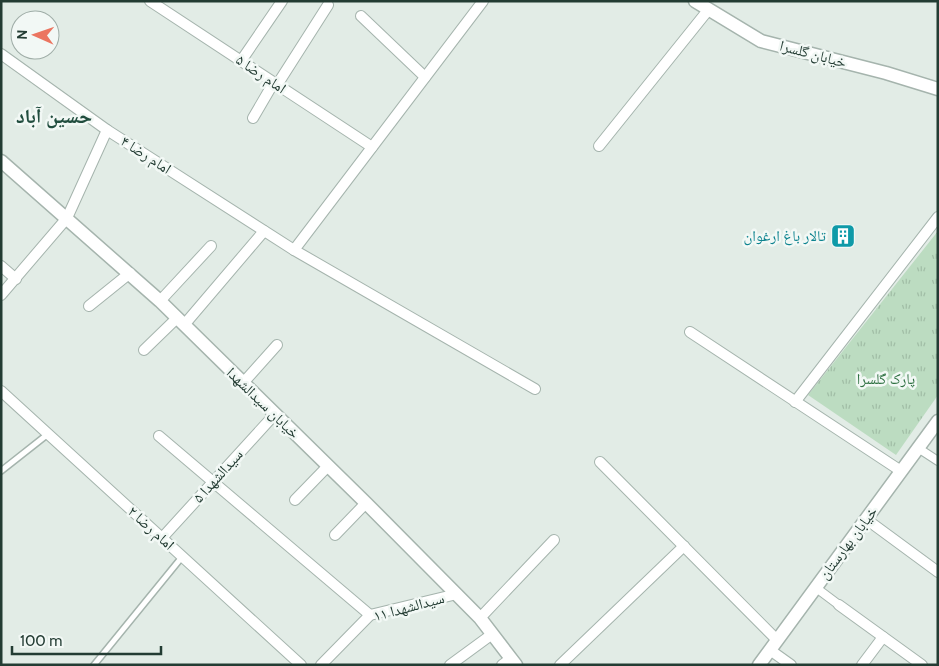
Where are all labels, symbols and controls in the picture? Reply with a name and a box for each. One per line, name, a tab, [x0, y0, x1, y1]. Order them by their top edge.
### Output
north arrow	[10, 10, 60, 60]
text: N	[13, 29, 31, 40]
street label: خیابان گلسرا	[777, 36, 849, 73]
street label: امام رضا ۵	[232, 51, 289, 98]
district label: حسین آباد	[16, 104, 92, 129]
street label: امام رضا ۴	[117, 132, 175, 179]
building icon: تالار باغ ارغوان	[830, 223, 856, 249]
place label: تالار باغ ارغوان	[743, 227, 827, 246]
street label: خیابان سیدالشهدا	[222, 364, 303, 443]
park label: پارک گلسرا	[857, 370, 915, 388]
street label: سیدالشهدا ۵	[189, 446, 247, 506]
street label: امام رضا ۲	[123, 502, 178, 554]
street label: خیابان بهارستان	[815, 503, 882, 583]
street label: سیدالشهدا ۱۱	[372, 589, 446, 625]
scale bar	[12, 624, 161, 656]
text: 100 m	[20, 632, 62, 650]

